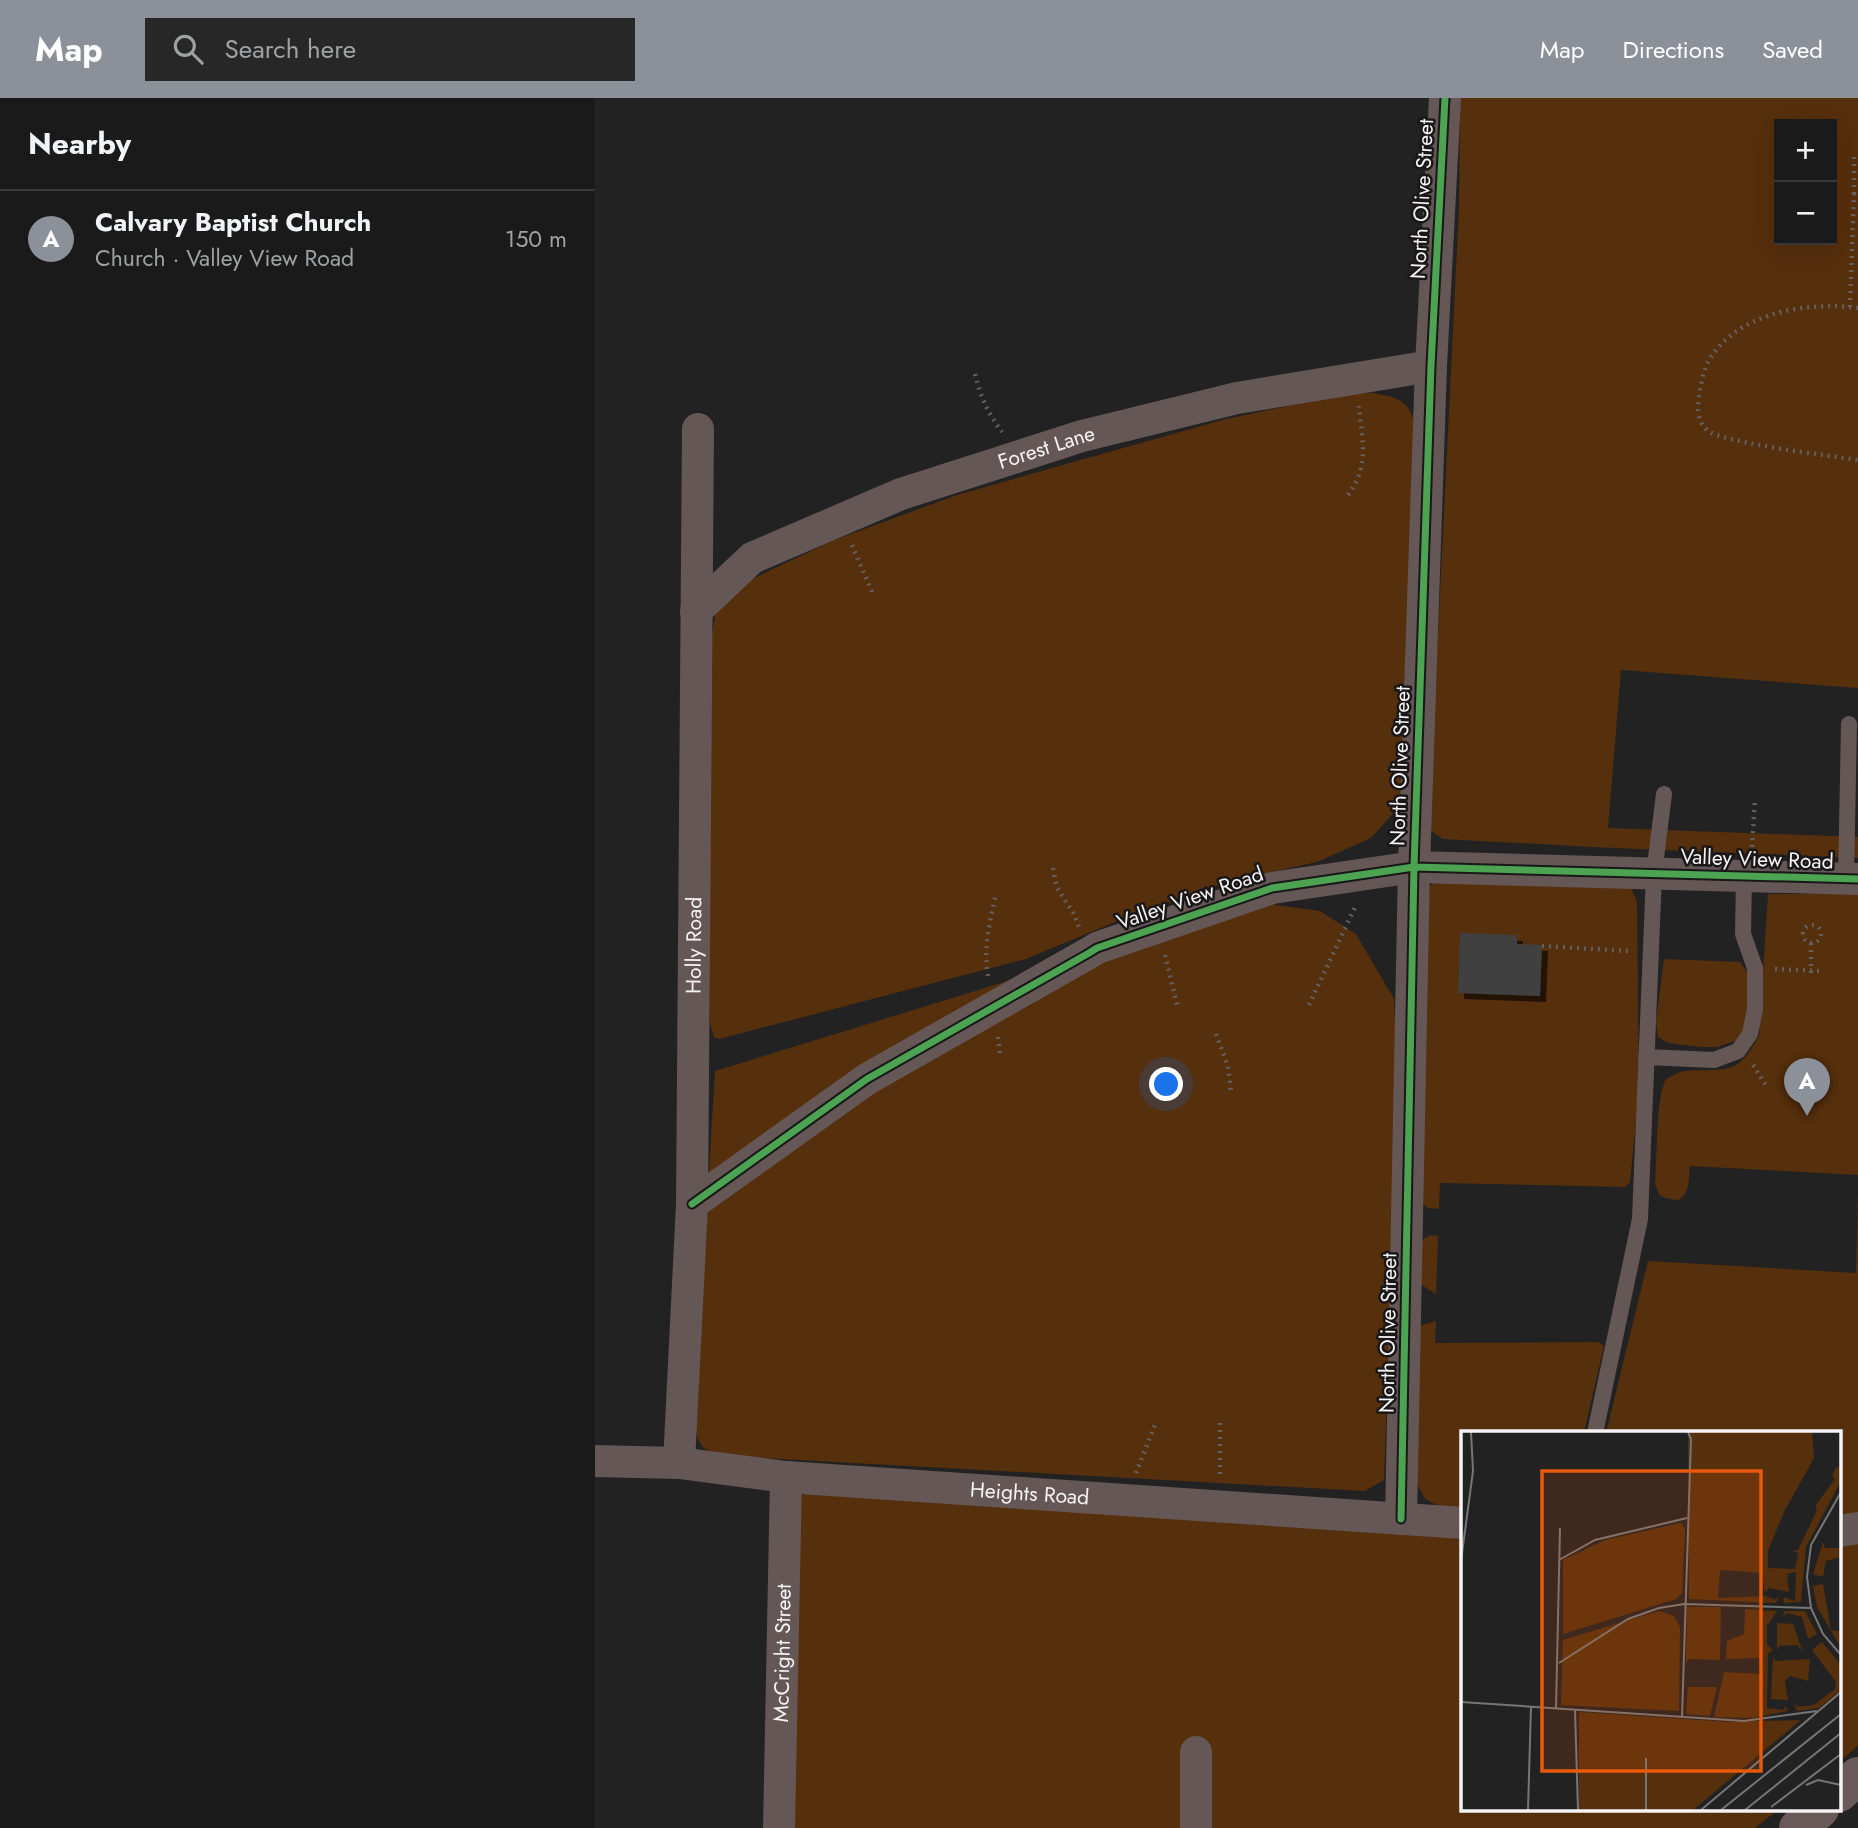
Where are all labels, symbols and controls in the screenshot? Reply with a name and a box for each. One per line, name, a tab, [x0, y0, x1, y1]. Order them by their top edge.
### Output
search box	[145, 18, 635, 81]
text: Map	[35, 26, 103, 73]
icon: search	[169, 30, 207, 68]
text: Search here	[225, 30, 356, 68]
text: Map	[1540, 32, 1585, 67]
text: Directions	[1623, 32, 1724, 67]
text: Saved	[1762, 32, 1823, 67]
street label: North Olive Street	[1403, 118, 1441, 280]
map controls	[1774, 119, 1837, 245]
button: +	[1774, 119, 1837, 182]
text: Nearby	[28, 122, 131, 165]
button: −	[1774, 182, 1837, 245]
text: Calvary Baptist Church	[95, 203, 371, 241]
text: A	[43, 222, 59, 256]
text: 150 m	[505, 222, 567, 256]
text: Church · Valley View Road	[95, 241, 354, 275]
street label: Forest Lane	[994, 418, 1098, 477]
street label: North Olive Street	[1382, 685, 1418, 847]
street label: Valley View Road	[1680, 841, 1834, 877]
street label: Valley View Road	[1113, 859, 1267, 937]
street label: Holly Road	[679, 897, 709, 994]
pin: A	[1784, 1058, 1830, 1116]
your location	[1149, 1067, 1183, 1101]
street label: North Olive Street	[1372, 1253, 1404, 1413]
inset map	[1461, 1431, 1841, 1811]
street label: Heights Road	[969, 1475, 1090, 1513]
street label: McCright Street	[766, 1583, 799, 1723]

